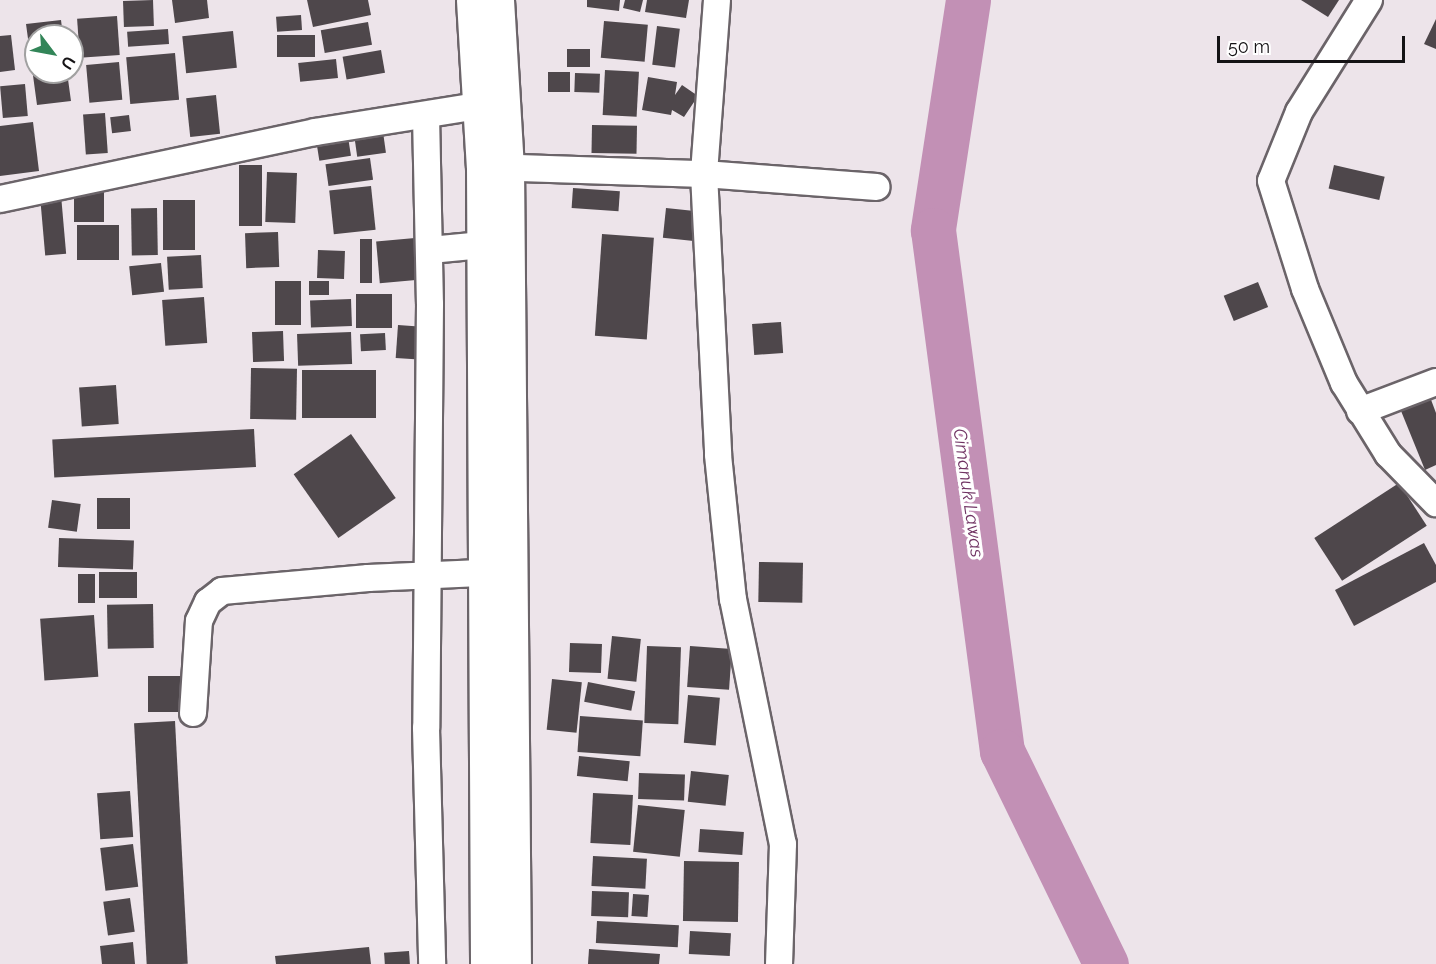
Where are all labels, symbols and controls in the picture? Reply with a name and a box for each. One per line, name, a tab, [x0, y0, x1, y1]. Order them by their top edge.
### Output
north arrow	[24, 24, 84, 84]
scale bar	[1220, 24, 1408, 62]
text: 50 m	[1228, 36, 1270, 57]
text: U	[57, 53, 79, 73]
water label: Cimanuk Lawas	[948, 427, 988, 559]

